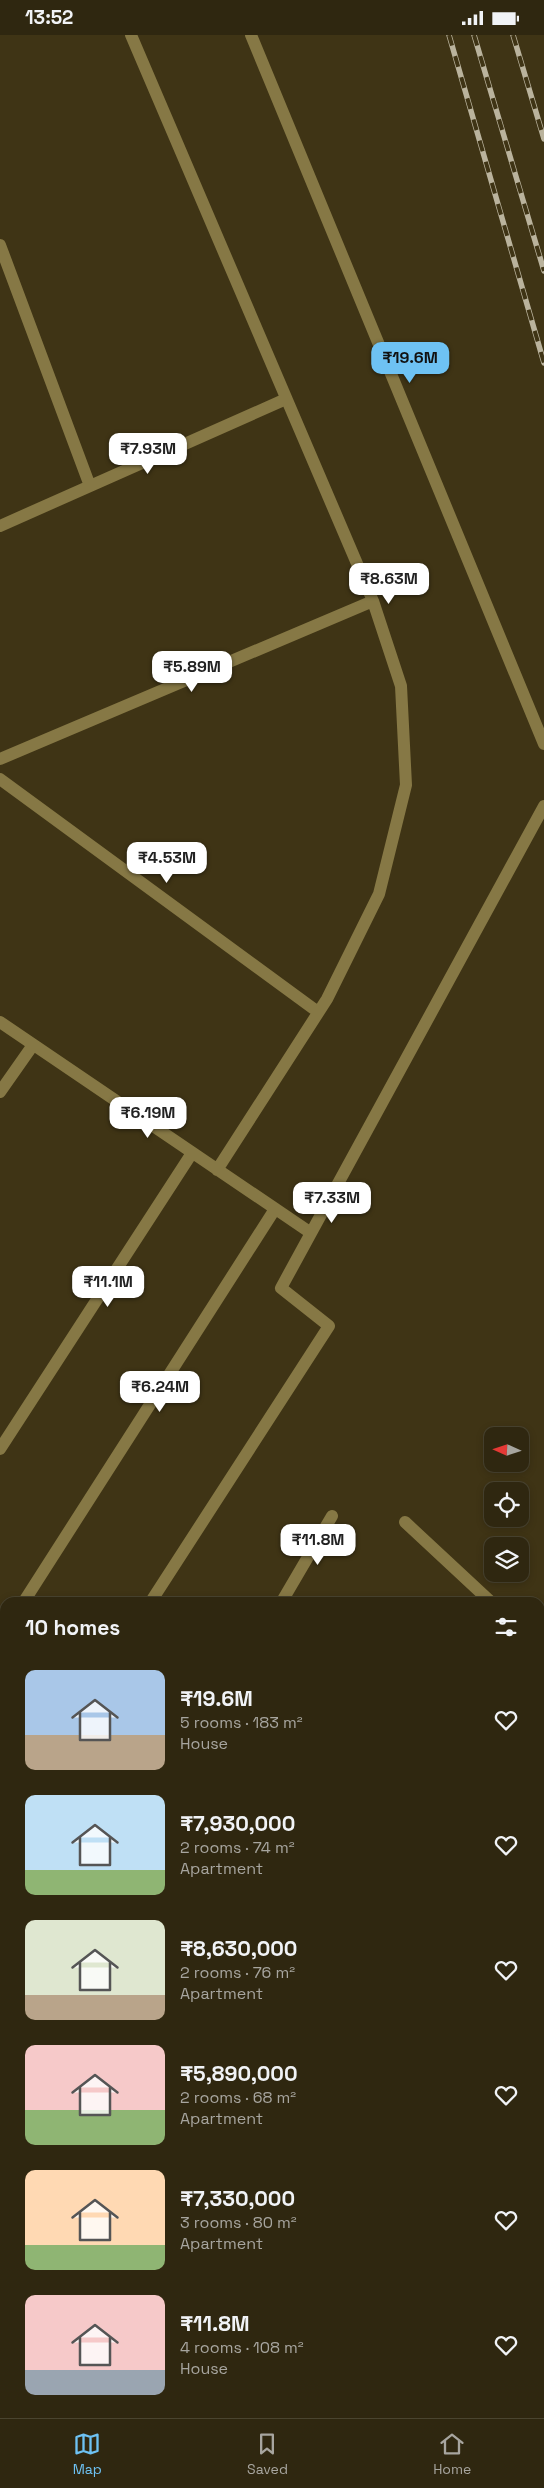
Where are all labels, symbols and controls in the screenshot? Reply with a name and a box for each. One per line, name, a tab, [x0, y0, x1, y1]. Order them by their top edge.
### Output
text: 13:52	[25, 5, 73, 30]
pin: ₹19.6M	[369, 341, 451, 384]
text: ₹19.6M	[382, 347, 438, 368]
pin: ₹7.93M	[107, 433, 189, 475]
text: ₹7.93M	[120, 438, 176, 459]
pin: ₹8.63M	[348, 563, 430, 605]
text: ₹8.63M	[360, 568, 418, 589]
pin: ₹5.89M	[151, 651, 233, 693]
text: ₹5.89M	[163, 656, 221, 677]
pin: ₹4.53M	[126, 841, 208, 884]
text: ₹4.53M	[138, 847, 196, 868]
pin: ₹6.19M	[107, 1097, 189, 1139]
text: ₹6.19M	[121, 1102, 175, 1123]
pin: ₹7.33M	[291, 1181, 373, 1224]
text: ₹7.33M	[304, 1187, 360, 1208]
pin: ₹11.1M	[67, 1265, 149, 1308]
text: ₹11.1M	[83, 1271, 133, 1292]
pin: ₹6.24M	[119, 1371, 201, 1413]
text: ₹6.24M	[131, 1376, 189, 1397]
north arrow	[484, 1427, 529, 1473]
map controls	[484, 1427, 529, 1582]
button: locate	[484, 1482, 529, 1527]
pin: ₹11.8M	[277, 1523, 359, 1566]
text: ₹11.8M	[292, 1529, 344, 1550]
button: layers	[484, 1537, 529, 1582]
icon: filters	[492, 1613, 520, 1641]
text: 10 homes	[25, 1614, 120, 1641]
text: ₹19.6M	[180, 1685, 253, 1712]
icon: home	[65, 1690, 125, 1750]
icon: heart	[492, 1706, 520, 1734]
text: 5 rooms · 183 m²	[180, 1712, 303, 1733]
text: House	[180, 1733, 228, 1754]
text: ₹7,930,000	[180, 1810, 295, 1837]
icon: home	[65, 1815, 125, 1875]
icon: heart	[492, 1831, 520, 1859]
text: 2 rooms · 74 m²	[180, 1837, 295, 1858]
text: Apartment	[180, 1858, 263, 1879]
text: ₹8,630,000	[180, 1935, 297, 1962]
icon: home	[65, 1940, 125, 2000]
icon: heart	[492, 1956, 520, 1984]
text: 2 rooms · 76 m²	[180, 1962, 295, 1983]
text: Apartment	[180, 1983, 263, 2004]
text: ₹5,890,000	[180, 2060, 298, 2087]
icon: home	[65, 2065, 125, 2125]
icon: heart	[492, 2081, 520, 2109]
text: 2 rooms · 68 m²	[180, 2087, 296, 2108]
text: Apartment	[180, 2108, 263, 2129]
text: ₹7,330,000	[180, 2185, 295, 2212]
icon: home	[65, 2190, 125, 2250]
icon: heart	[492, 2206, 520, 2234]
text: 3 rooms · 80 m²	[180, 2212, 297, 2233]
text: Apartment	[180, 2233, 263, 2254]
text: ₹11.8M	[180, 2310, 249, 2337]
icon: home	[65, 2315, 125, 2375]
icon: heart	[492, 2331, 520, 2359]
text: 4 rooms · 108 m²	[180, 2337, 304, 2358]
text: House	[180, 2358, 228, 2379]
tab: Map	[73, 2430, 102, 2478]
tab: Saved	[247, 2430, 288, 2478]
tab: Home	[433, 2430, 471, 2478]

